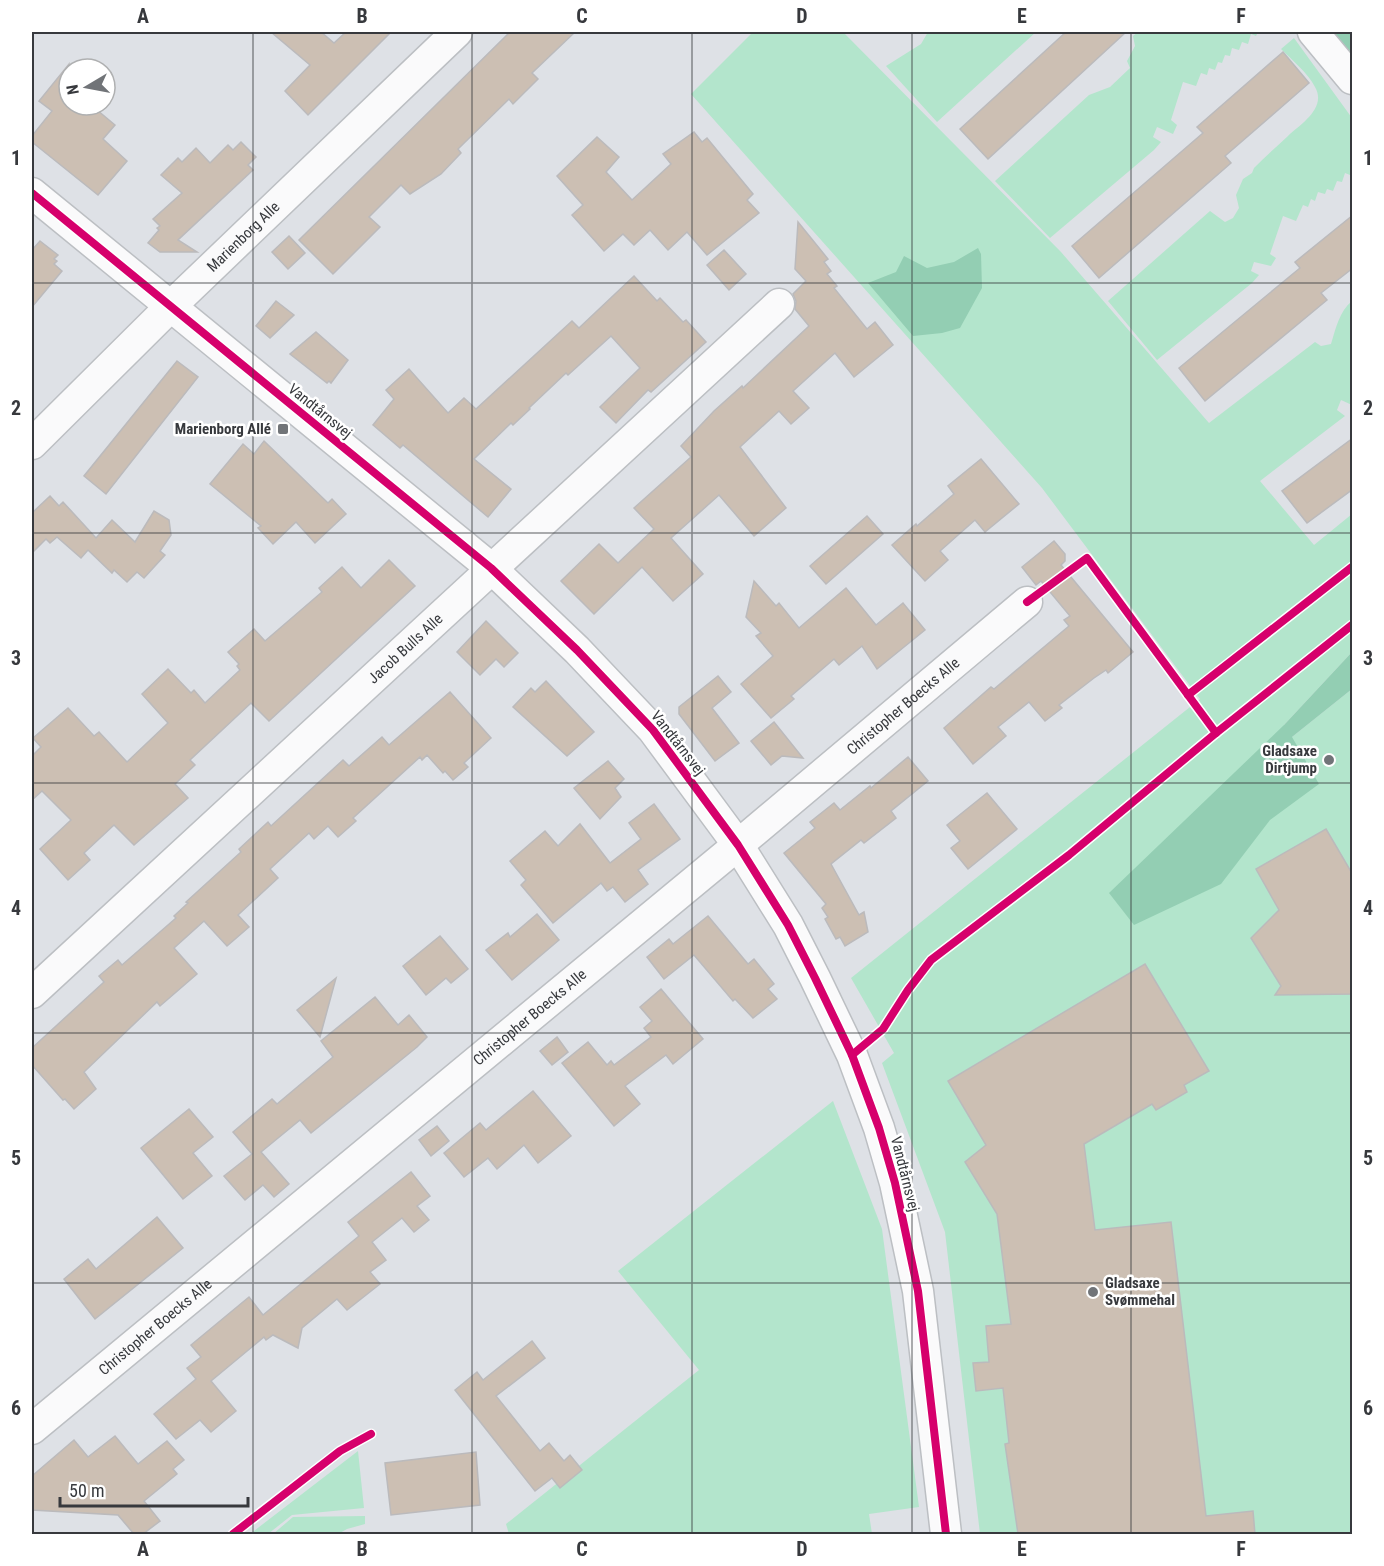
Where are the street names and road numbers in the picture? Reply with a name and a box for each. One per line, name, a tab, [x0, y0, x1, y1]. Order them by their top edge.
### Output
street label: Marienborg Alle	[203, 198, 283, 276]
street label: Vandtårnsvej	[284, 380, 356, 442]
street label: Jacob Bulls Alle	[364, 610, 446, 687]
street label: Christopher Boecks Alle	[843, 654, 963, 759]
street label: Vandtårnsvej	[647, 707, 709, 779]
street label: Christopher Boecks Alle	[469, 965, 590, 1069]
street label: Vandtårnsvej	[887, 1134, 923, 1214]
street label: Christopher Boecks Alle	[95, 1275, 216, 1379]

